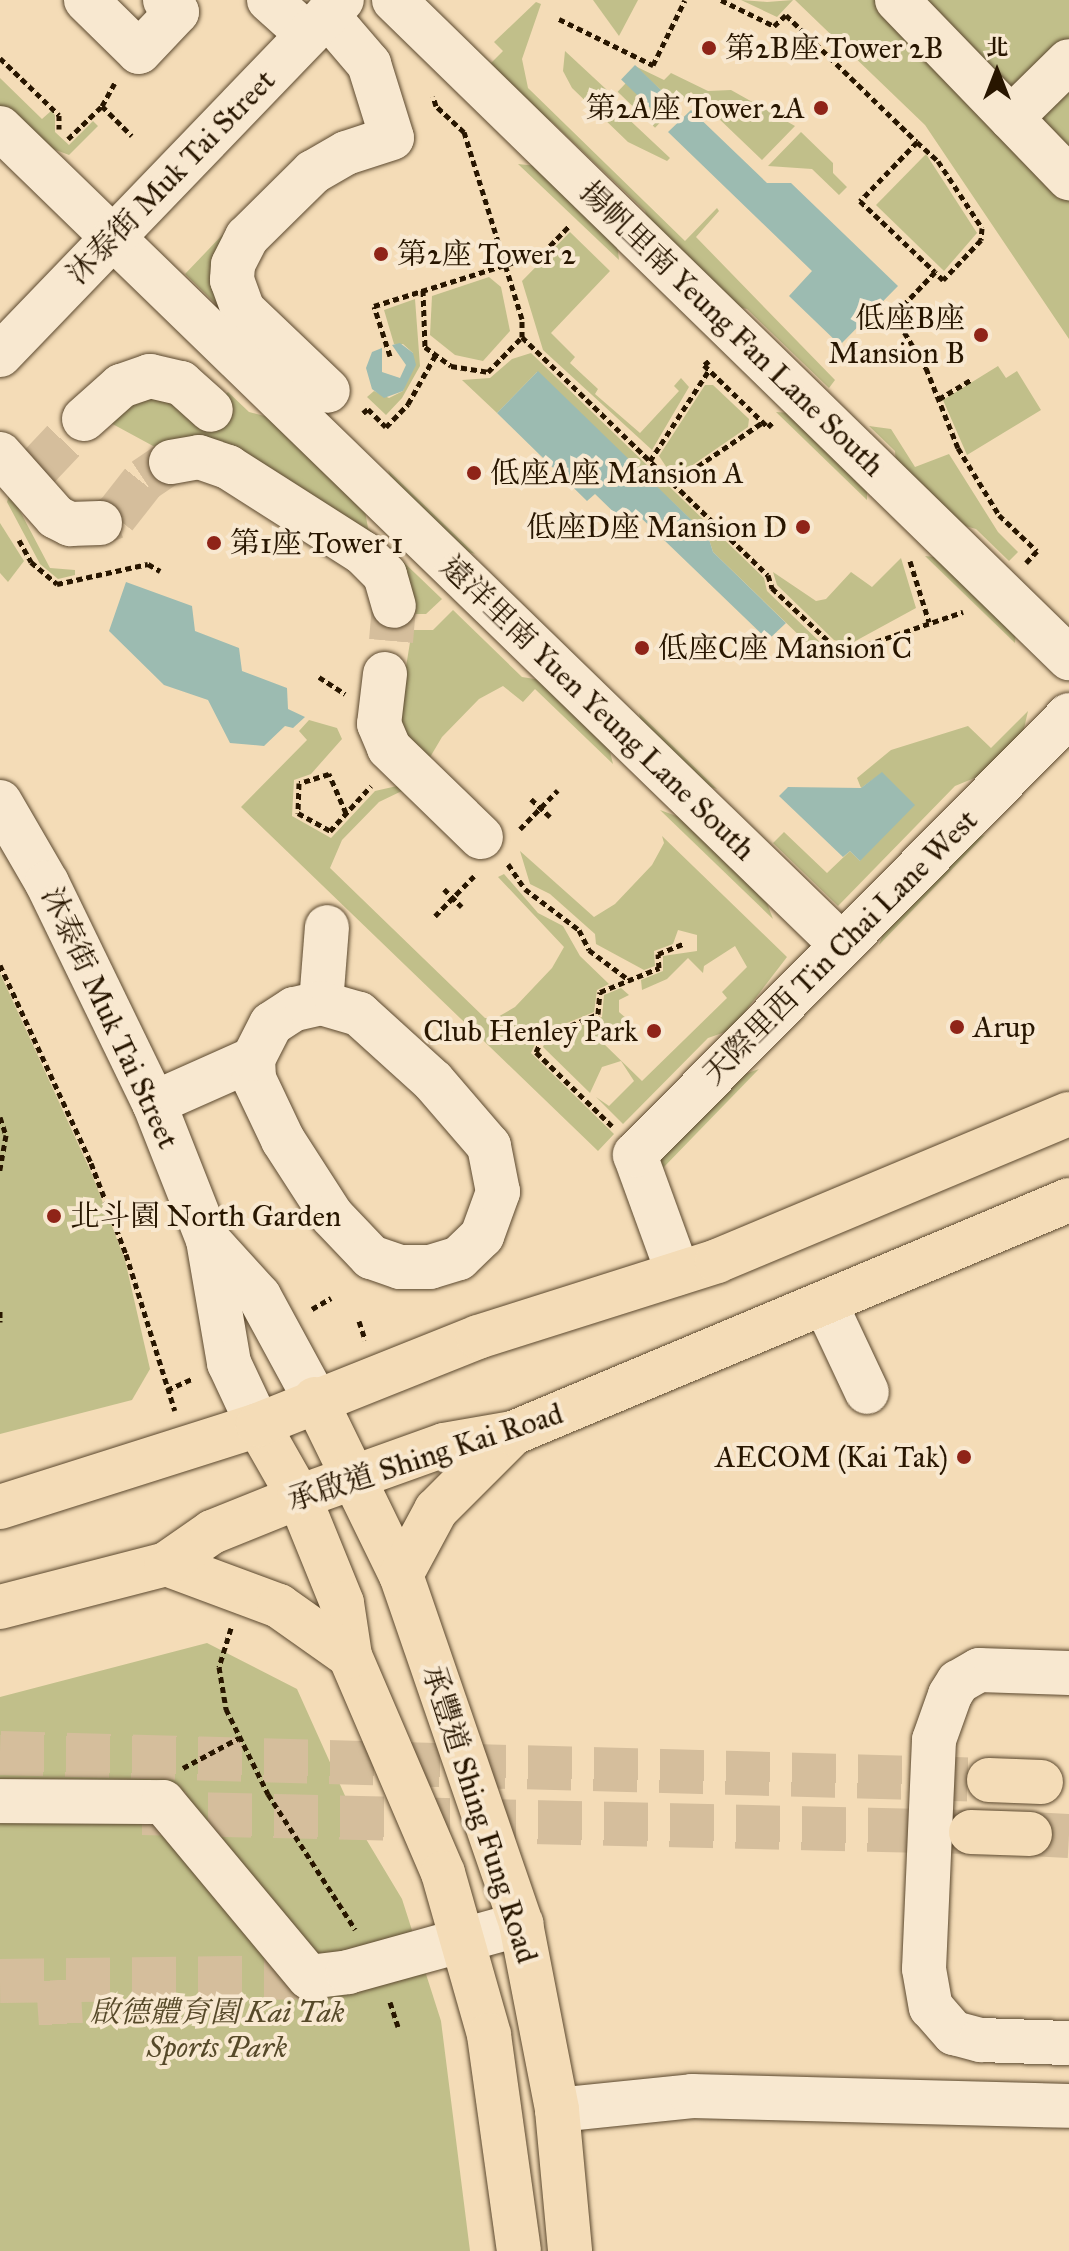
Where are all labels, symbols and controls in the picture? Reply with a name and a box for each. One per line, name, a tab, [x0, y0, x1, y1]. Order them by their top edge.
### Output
place label: 第2B座 Tower 2B	[725, 30, 944, 66]
north arrow	[957, 32, 1037, 112]
text: 北	[986, 34, 1008, 61]
marker: 第2B座 Tower 2B	[700, 39, 718, 57]
street label: 沐泰街 Muk Tai Street	[59, 62, 283, 292]
place label: 第2A座 Tower 2A	[586, 90, 805, 126]
marker: 第2A座 Tower 2A	[812, 99, 830, 117]
street label: 揚帆里南 Yeung Fan Lane South	[572, 174, 892, 484]
place label: 第2座 Tower 2	[397, 236, 576, 272]
marker: 第2座 Tower 2	[372, 245, 390, 263]
place label: 低座B座 Mansion B	[828, 300, 965, 370]
marker: 低座B座 Mansion B	[972, 326, 990, 344]
place label: 低座A座 Mansion A	[490, 455, 744, 491]
marker: 低座A座 Mansion A	[465, 464, 483, 482]
place label: 低座D座 Mansion D	[526, 509, 787, 545]
marker: 低座D座 Mansion D	[794, 518, 812, 536]
place label: 第1座 Tower 1	[230, 525, 403, 561]
marker: 第1座 Tower 1	[205, 534, 223, 552]
street label: 遠洋里南 Yuen Yeung Lane South	[433, 548, 763, 868]
place label: 低座C座 Mansion C	[658, 630, 912, 666]
marker: 低座C座 Mansion C	[633, 639, 651, 657]
street label: 天際里西 Tin Chai Lane West	[695, 802, 985, 1092]
street label: 沐泰街 Muk Tai Street	[34, 882, 186, 1154]
place label: Arup	[973, 1009, 1036, 1045]
place label: Club Henley Park	[423, 1013, 638, 1049]
marker: Arup	[948, 1018, 966, 1036]
marker: Club Henley Park	[645, 1022, 663, 1040]
place label: 北斗園 North Garden	[70, 1198, 341, 1234]
marker: 北斗園 North Garden	[45, 1207, 63, 1225]
street label: 承啟道 Shing Kai Road	[283, 1395, 567, 1519]
place label: AECOM (Kai Tak)	[715, 1439, 948, 1475]
marker: AECOM (Kai Tak)	[955, 1448, 973, 1466]
street label: 承豐道 Shing Fung Road	[415, 1660, 545, 1968]
park label: 啟德體育園 Kai Tak Sports Park	[89, 1994, 345, 2064]

